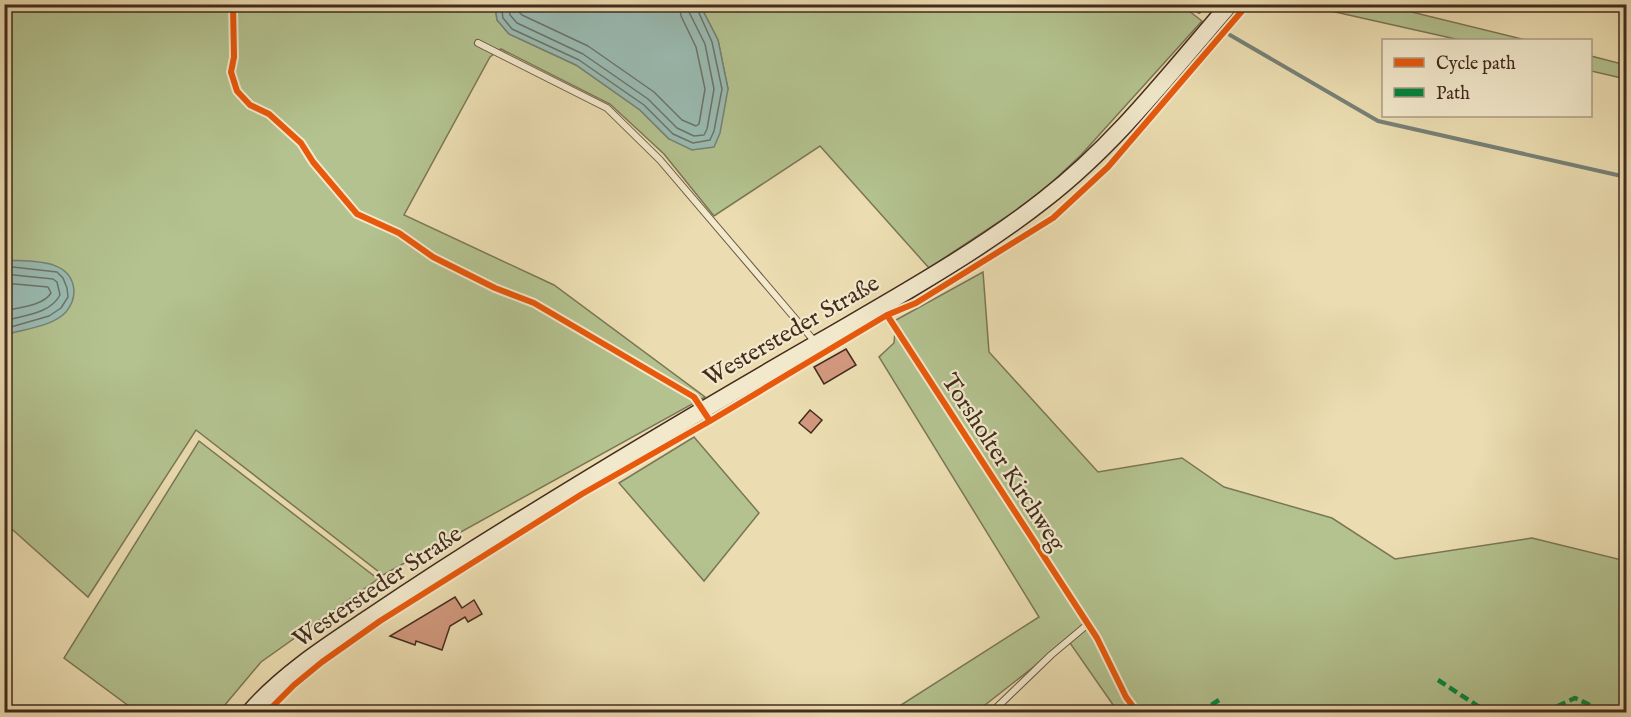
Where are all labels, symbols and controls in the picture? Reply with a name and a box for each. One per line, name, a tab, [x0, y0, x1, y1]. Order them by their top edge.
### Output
legend	[1382, 39, 1592, 117]
text: Cycle path	[1436, 53, 1516, 76]
text: Path	[1436, 83, 1470, 106]
street label: Westersteder Straße	[698, 268, 885, 394]
street label: Torsholter Kirchweg	[934, 368, 1072, 558]
street label: Westersteder Straße	[287, 519, 469, 655]

